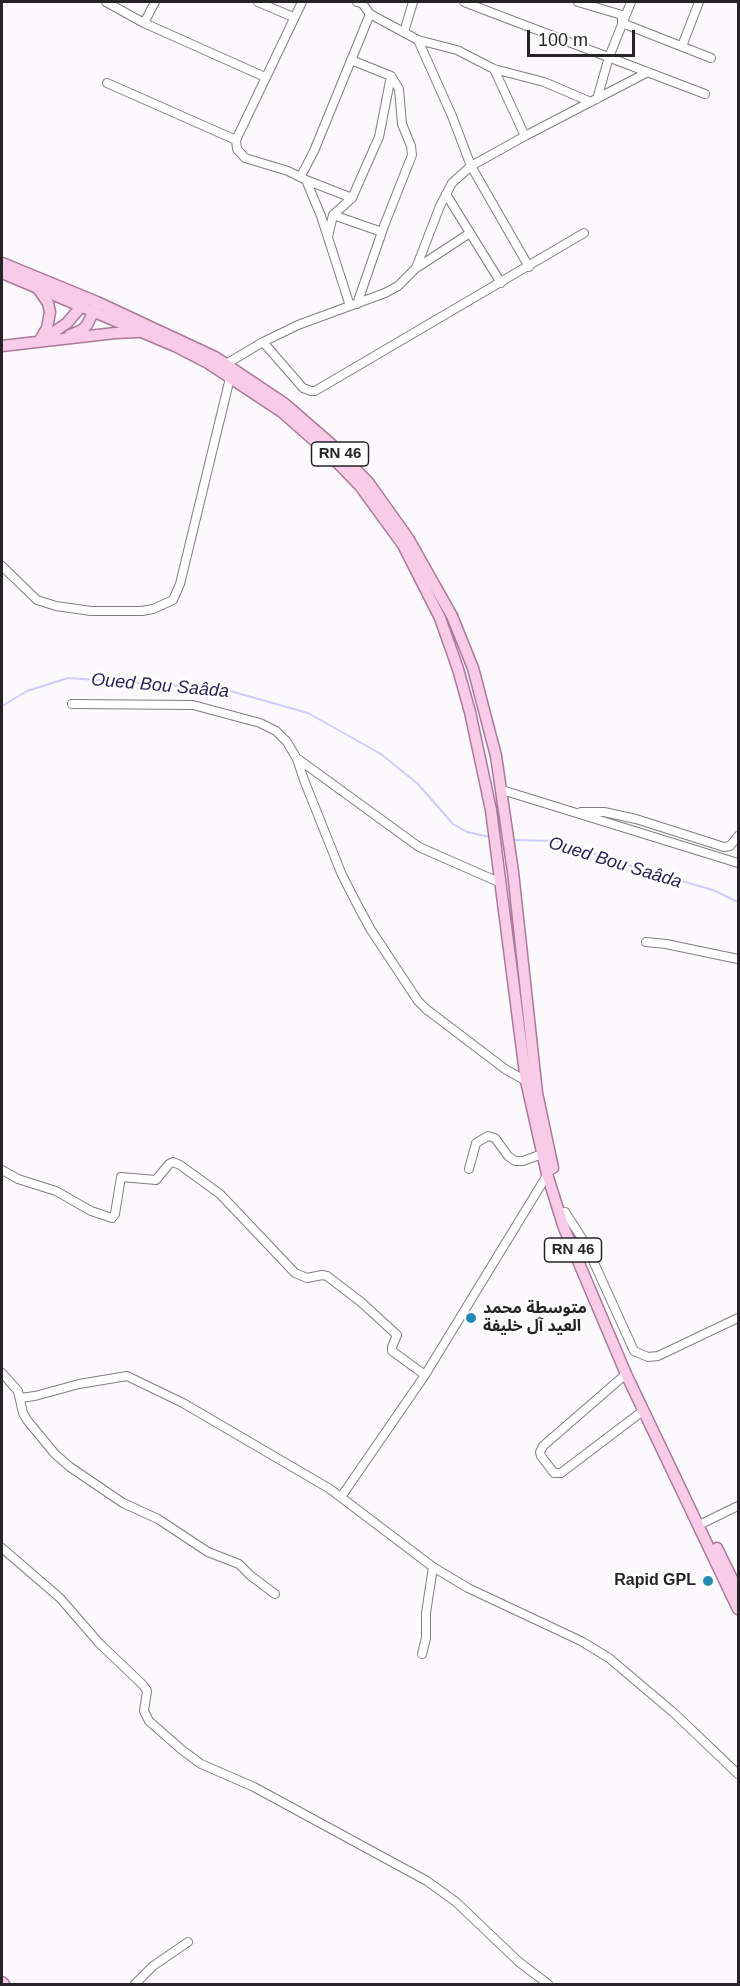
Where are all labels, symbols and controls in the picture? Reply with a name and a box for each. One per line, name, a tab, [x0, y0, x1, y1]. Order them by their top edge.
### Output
scale bar	[530, 18, 638, 56]
text: 100 m	[538, 30, 588, 50]
road number: RN 46	[312, 442, 368, 466]
water label: Oued Bou Saâda	[90, 669, 230, 703]
water label: Oued Bou Saâda	[546, 832, 684, 894]
road number: RN 46	[544, 1238, 602, 1262]
place label: متوسطة محمد العيد آل خليفة	[483, 1299, 587, 1337]
marker: متوسطة محمد العيد آل خليفة	[464, 1311, 478, 1325]
place label: Rapid GPL	[614, 1571, 696, 1591]
marker: Rapid GPL	[701, 1574, 715, 1588]

